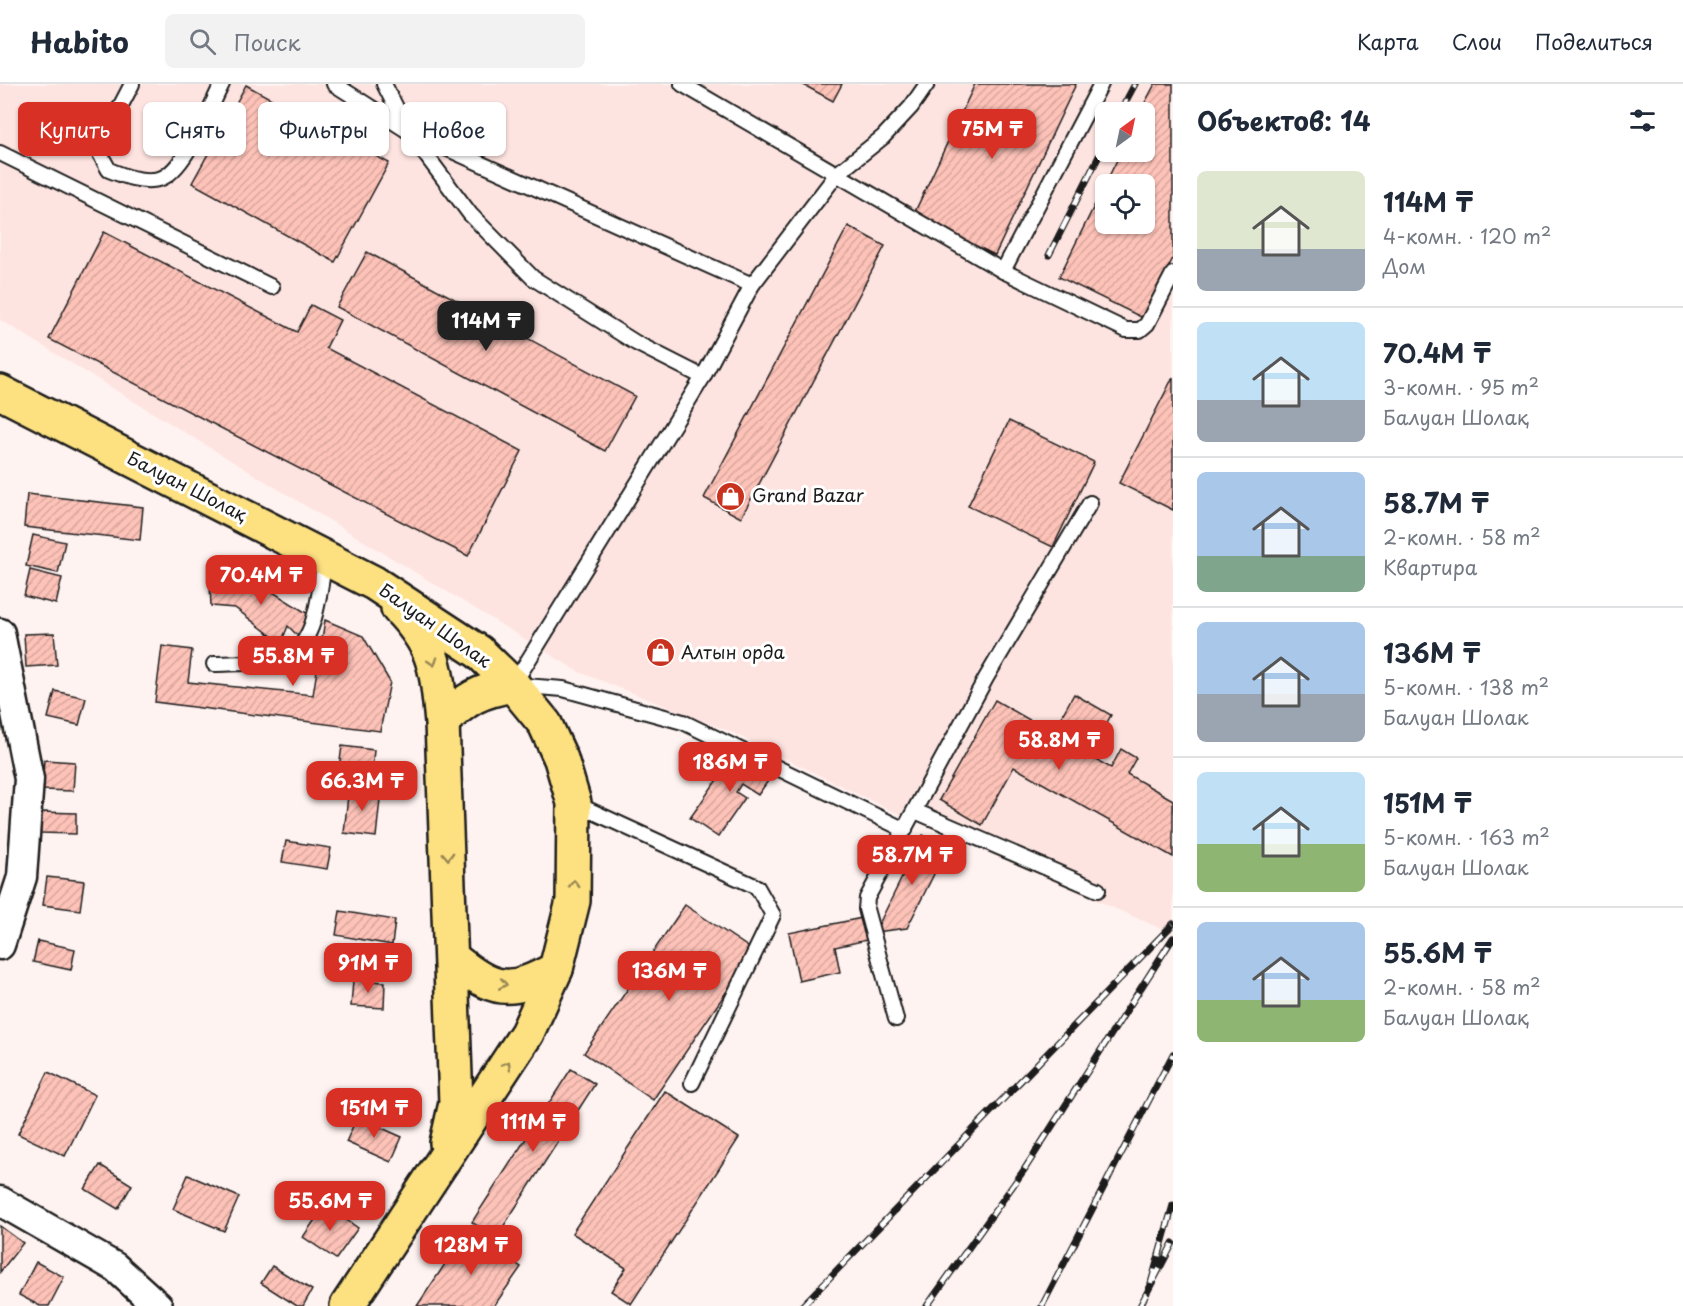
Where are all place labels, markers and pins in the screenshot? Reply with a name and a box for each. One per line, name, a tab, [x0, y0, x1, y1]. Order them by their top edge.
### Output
pin: 75M ₸	[950, 109, 1034, 160]
pin: 114M ₸	[437, 301, 535, 352]
shop icon: Grand Bazar	[715, 480, 747, 512]
place label: Grand Bazar	[752, 481, 865, 508]
pin: 70.4M ₸	[206, 555, 316, 606]
pin: 55.8M ₸	[238, 636, 348, 687]
shop icon: Алтын орда	[644, 637, 676, 669]
place label: Алтын орда	[681, 638, 786, 665]
pin: 58.8M ₸	[1004, 720, 1114, 771]
pin: 186M ₸	[681, 742, 779, 793]
pin: 66.3M ₸	[307, 761, 417, 812]
pin: 58.7M ₸	[857, 835, 967, 886]
pin: 91M ₸	[326, 943, 410, 994]
pin: 136M ₸	[620, 951, 718, 1002]
pin: 151M ₸	[325, 1088, 423, 1139]
pin: 111M ₸	[484, 1102, 582, 1153]
pin: 55.6M ₸	[275, 1181, 385, 1232]
pin: 128M ₸	[422, 1225, 520, 1276]

